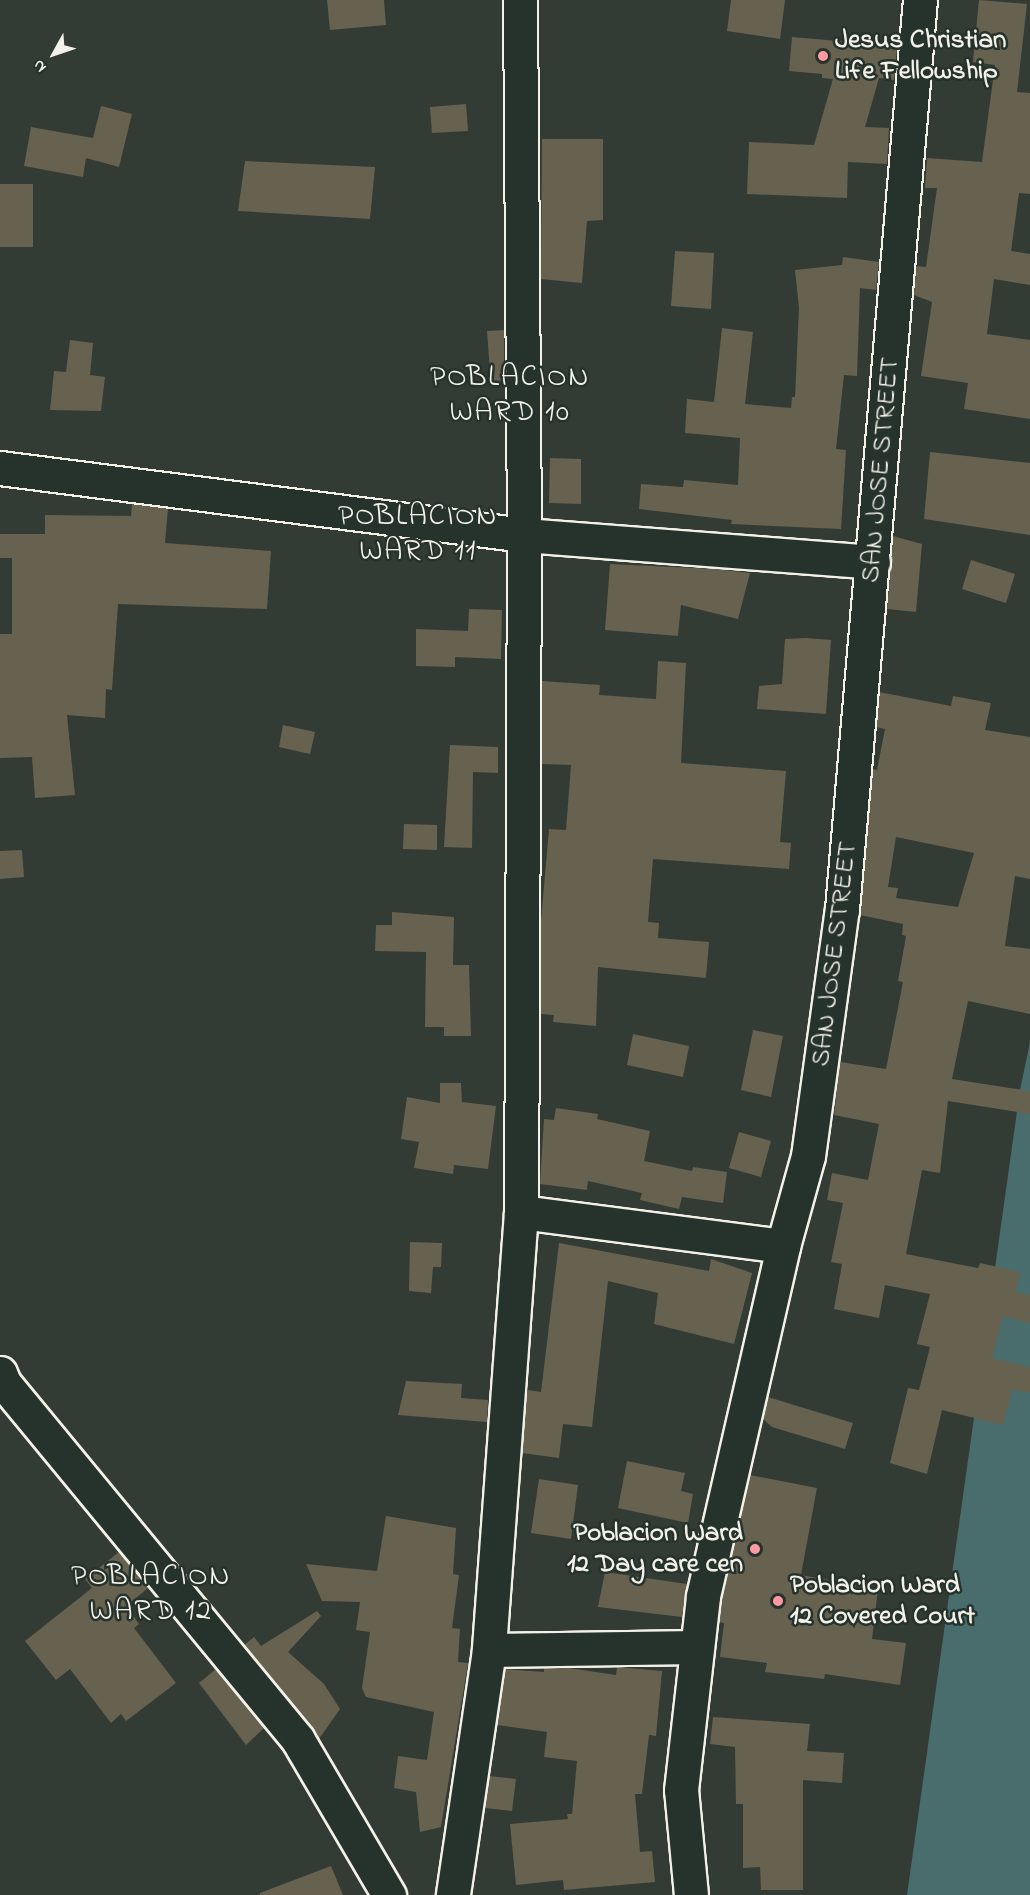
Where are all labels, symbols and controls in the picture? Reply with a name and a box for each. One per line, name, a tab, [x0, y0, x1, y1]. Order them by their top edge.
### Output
north arrow	[24, 24, 84, 84]
place label: Jesus Christian Life Fellowship	[835, 24, 1006, 87]
marker: Jesus Christian Life Fellowship	[816, 49, 830, 63]
text: N	[28, 54, 53, 77]
street label: SAN JOSE STREET	[855, 356, 907, 584]
district label: POBLACION WARD 10	[430, 360, 590, 430]
district label: POBLACION WARD 11	[338, 499, 498, 570]
street label: SAN JOSE STREET	[805, 840, 865, 1068]
place label: Poblacion Ward 12 Day care cen	[567, 1517, 743, 1580]
marker: Poblacion Ward 12 Day care cen	[748, 1542, 762, 1556]
district label: POBLACION WARD 12	[71, 1559, 231, 1630]
place label: Poblacion Ward 12 Covered Court	[790, 1569, 975, 1632]
marker: Poblacion Ward 12 Covered Court	[771, 1594, 785, 1608]

